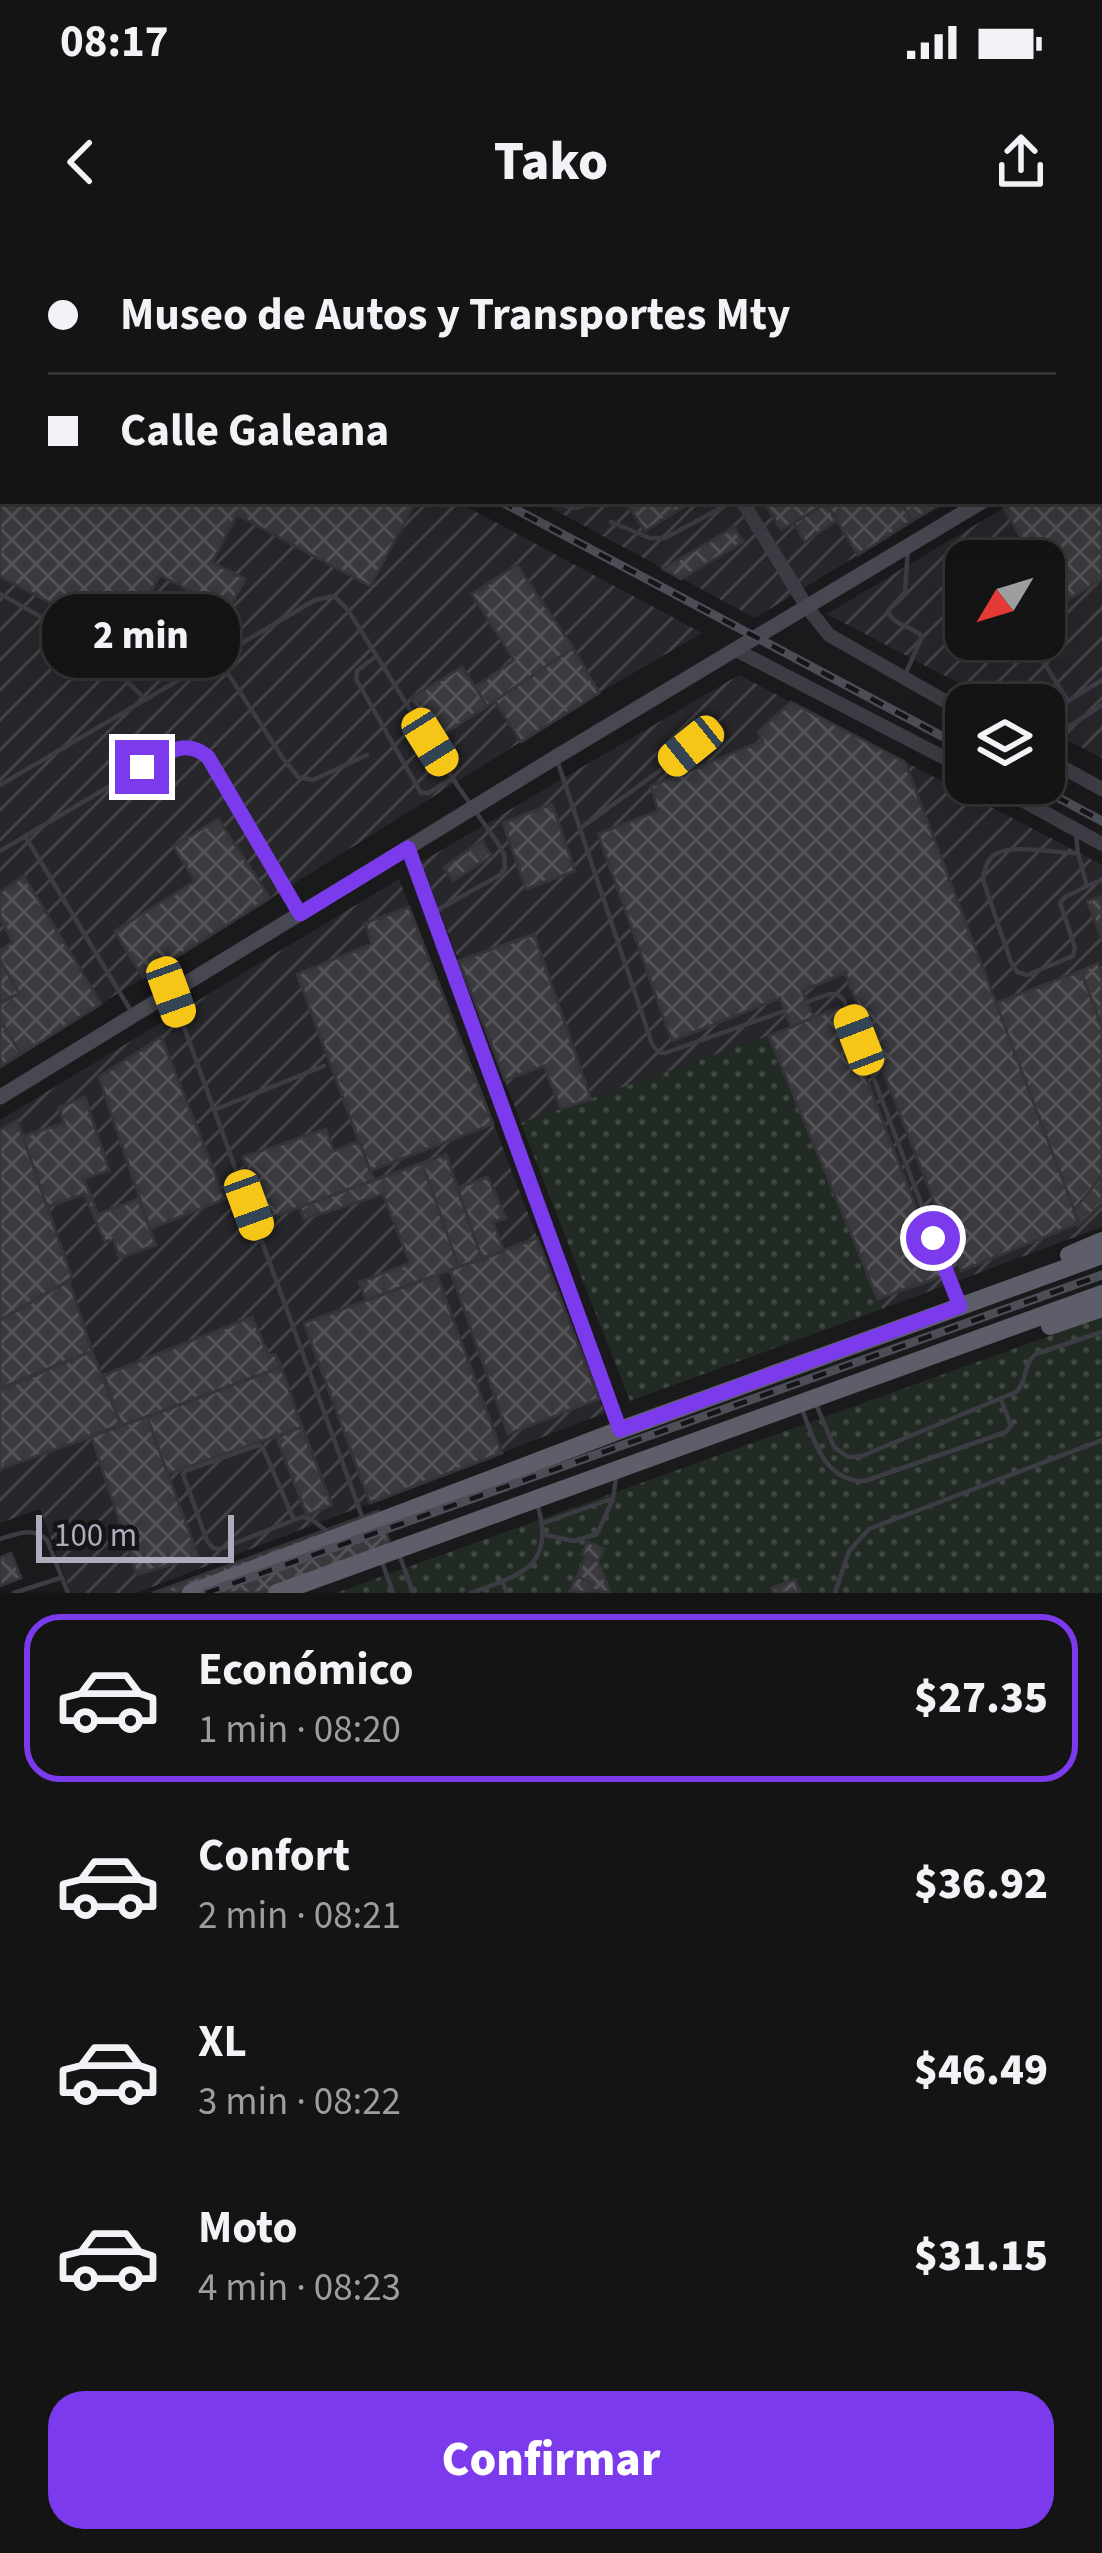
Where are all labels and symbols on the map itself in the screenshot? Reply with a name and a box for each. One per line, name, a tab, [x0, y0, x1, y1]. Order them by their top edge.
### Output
north arrow	[945, 540, 1065, 660]
callout: 2 min	[43, 593, 241, 677]
car	[396, 702, 464, 782]
car	[652, 709, 730, 783]
route end	[115, 740, 169, 794]
car	[142, 952, 200, 1032]
car	[829, 1000, 889, 1080]
car	[220, 1165, 278, 1245]
route start	[906, 1211, 960, 1265]
scale bar	[36, 1509, 234, 1562]

